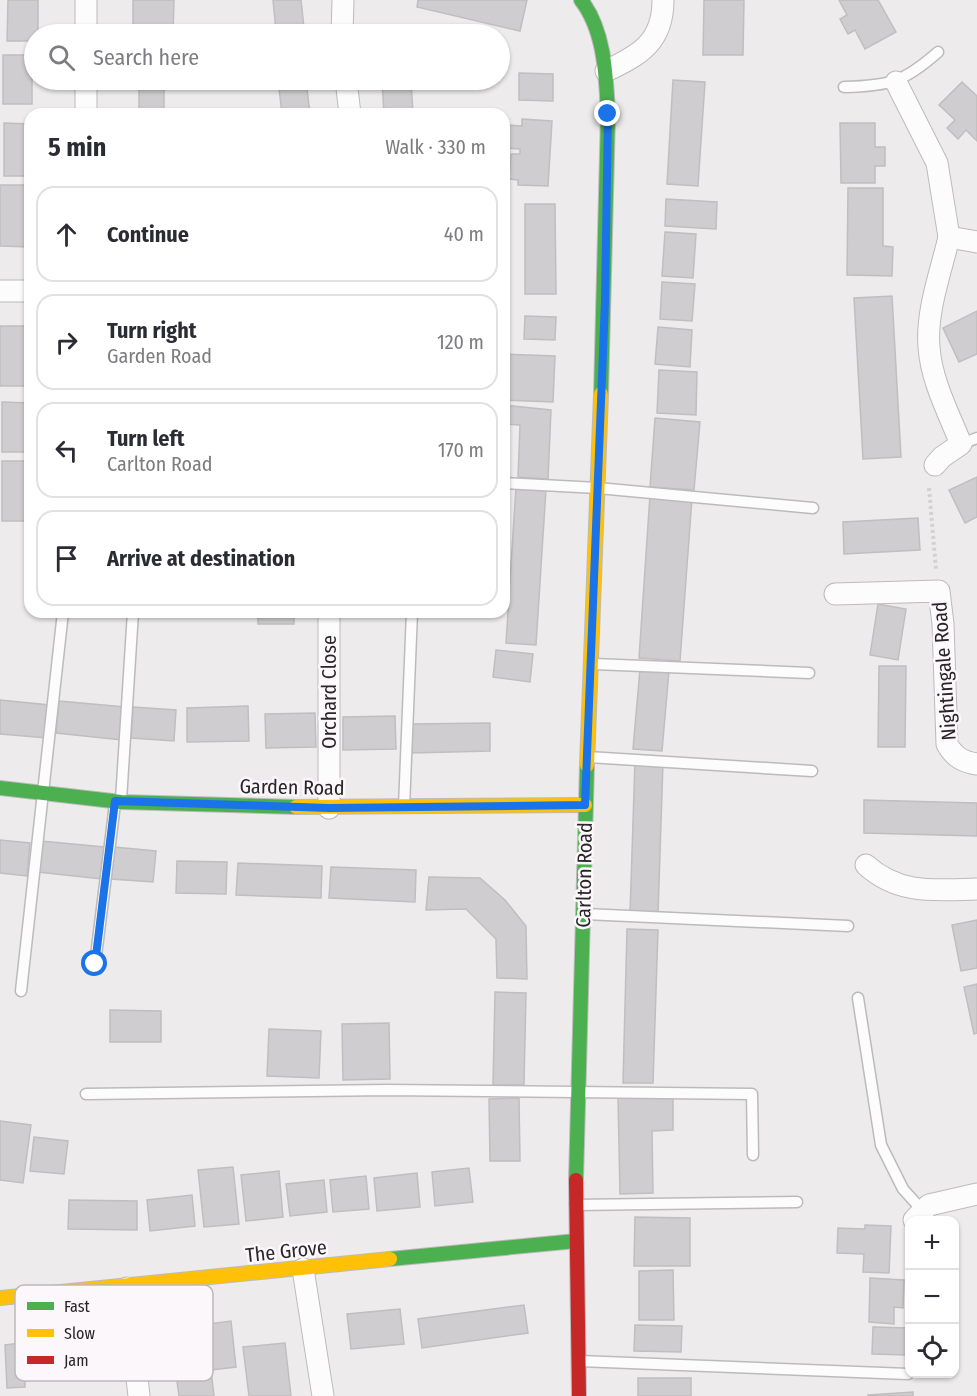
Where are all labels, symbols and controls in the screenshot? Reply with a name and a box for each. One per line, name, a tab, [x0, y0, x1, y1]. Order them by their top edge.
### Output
search box	[24, 24, 510, 90]
icon: search	[45, 41, 78, 74]
text: Search here	[93, 44, 199, 71]
route end	[594, 100, 620, 126]
text: 5 min	[48, 132, 106, 163]
text: Walk · 330 m	[385, 135, 486, 159]
icon: ahead	[50, 218, 83, 251]
text: Continue	[107, 221, 189, 248]
text: 40 m	[444, 222, 484, 246]
text: Turn right	[107, 317, 196, 344]
icon: right	[50, 326, 83, 359]
text: 120 m	[437, 330, 484, 354]
text: Garden Road	[107, 344, 212, 368]
text: Turn left	[107, 425, 185, 452]
icon: left	[50, 434, 83, 467]
text: 170 m	[438, 438, 484, 462]
text: Carlton Road	[107, 452, 212, 476]
icon: arrive	[50, 542, 83, 575]
text: Arrive at destination	[107, 545, 295, 572]
street label: Nightingale Road	[927, 601, 961, 741]
street label: Orchard Close	[317, 635, 341, 749]
street label: Garden Road	[239, 774, 345, 800]
street label: Carlton Road	[571, 822, 597, 928]
route start	[81, 950, 107, 976]
map controls	[905, 1216, 959, 1378]
button: +	[905, 1216, 959, 1270]
street label: The Grove	[244, 1235, 328, 1267]
button: −	[905, 1270, 959, 1324]
legend	[15, 1285, 213, 1381]
text: Fast	[64, 1297, 91, 1316]
text: Slow	[64, 1324, 95, 1343]
button: locate	[905, 1324, 959, 1378]
text: Jam	[64, 1351, 89, 1370]

